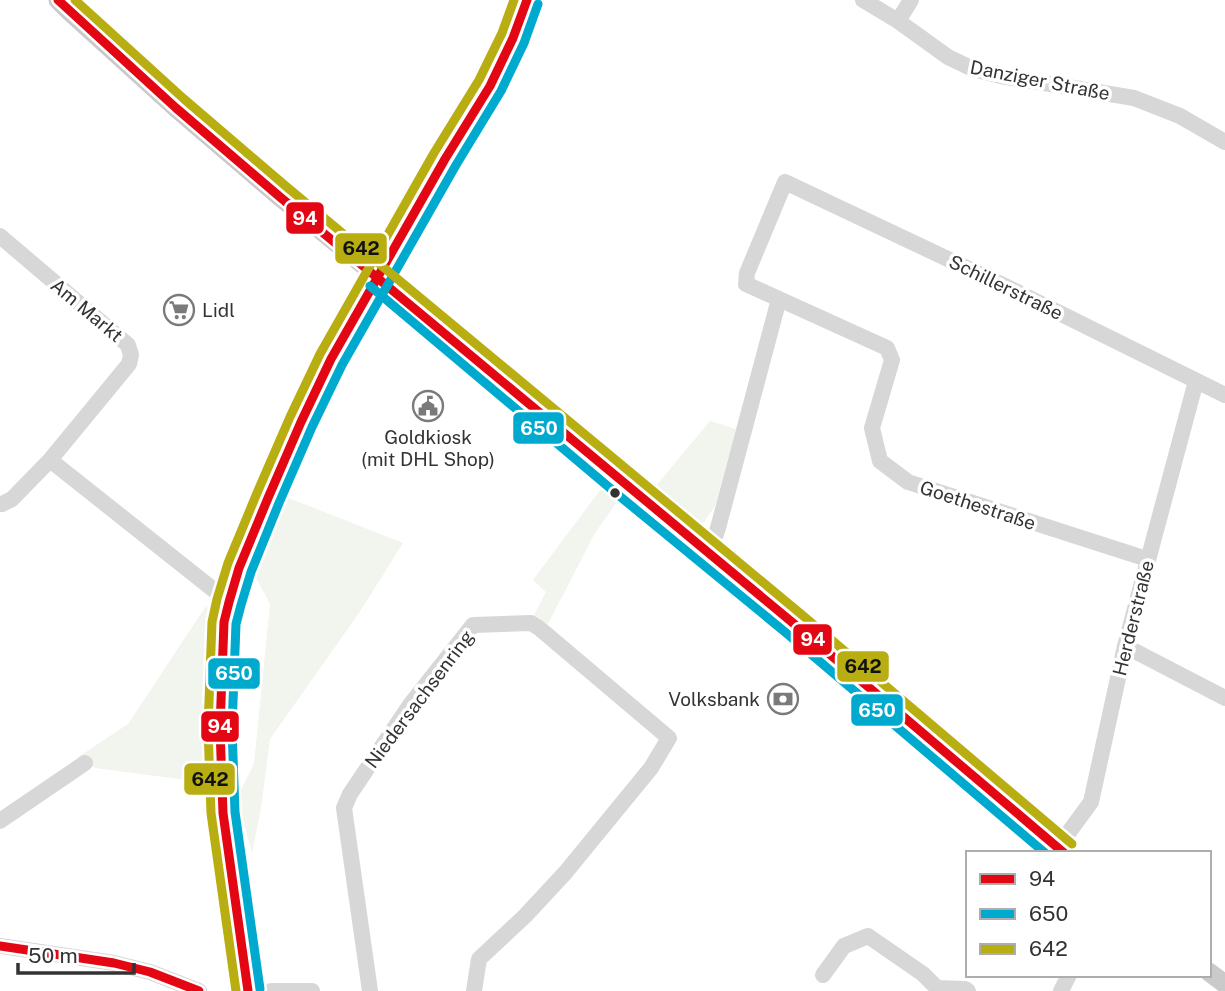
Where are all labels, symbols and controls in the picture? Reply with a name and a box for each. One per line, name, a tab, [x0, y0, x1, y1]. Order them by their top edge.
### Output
street label: Danziger Straße	[968, 56, 1112, 104]
line badge: 94	[285, 201, 325, 235]
text: 94	[293, 207, 317, 229]
line badge: 642	[334, 232, 388, 265]
text: 642	[342, 237, 380, 259]
street label: Schillerstraße	[945, 250, 1067, 324]
street label: Am Markt	[47, 274, 127, 346]
supermarket icon: Lidl	[162, 293, 196, 327]
place label: Lidl	[202, 299, 235, 321]
public building icon: Goldkiosk (mit DHL Shop)	[411, 389, 445, 423]
line badge: 650	[512, 411, 565, 445]
text: 650	[520, 417, 558, 439]
place label: Goldkiosk (mit DHL Shop)	[361, 426, 495, 470]
street label: Goethestraße	[917, 476, 1039, 534]
unlabelled marker	[608, 486, 622, 500]
street label: Herderstraße	[1108, 558, 1158, 678]
line badge: 94	[792, 623, 833, 656]
street label: Niedersachsenring	[360, 626, 478, 772]
text: 94	[801, 628, 825, 650]
line badge: 642	[836, 650, 890, 683]
text: 642	[844, 655, 882, 677]
line badge: 650	[207, 657, 261, 690]
text: 650	[215, 662, 253, 684]
bank icon: Volksbank	[766, 682, 800, 716]
place label: Volksbank	[668, 688, 760, 710]
line badge: 650	[850, 693, 904, 727]
text: 650	[858, 699, 896, 721]
line badge: 94	[200, 710, 240, 743]
text: 94	[208, 715, 232, 737]
line badge: 642	[183, 762, 236, 796]
text: 642	[191, 768, 229, 790]
legend	[966, 851, 1211, 977]
text: 94	[1029, 866, 1055, 891]
text: 650	[1029, 901, 1068, 926]
scale bar	[18, 932, 133, 976]
text: 642	[1029, 936, 1068, 961]
text: 50 m	[28, 943, 78, 968]

